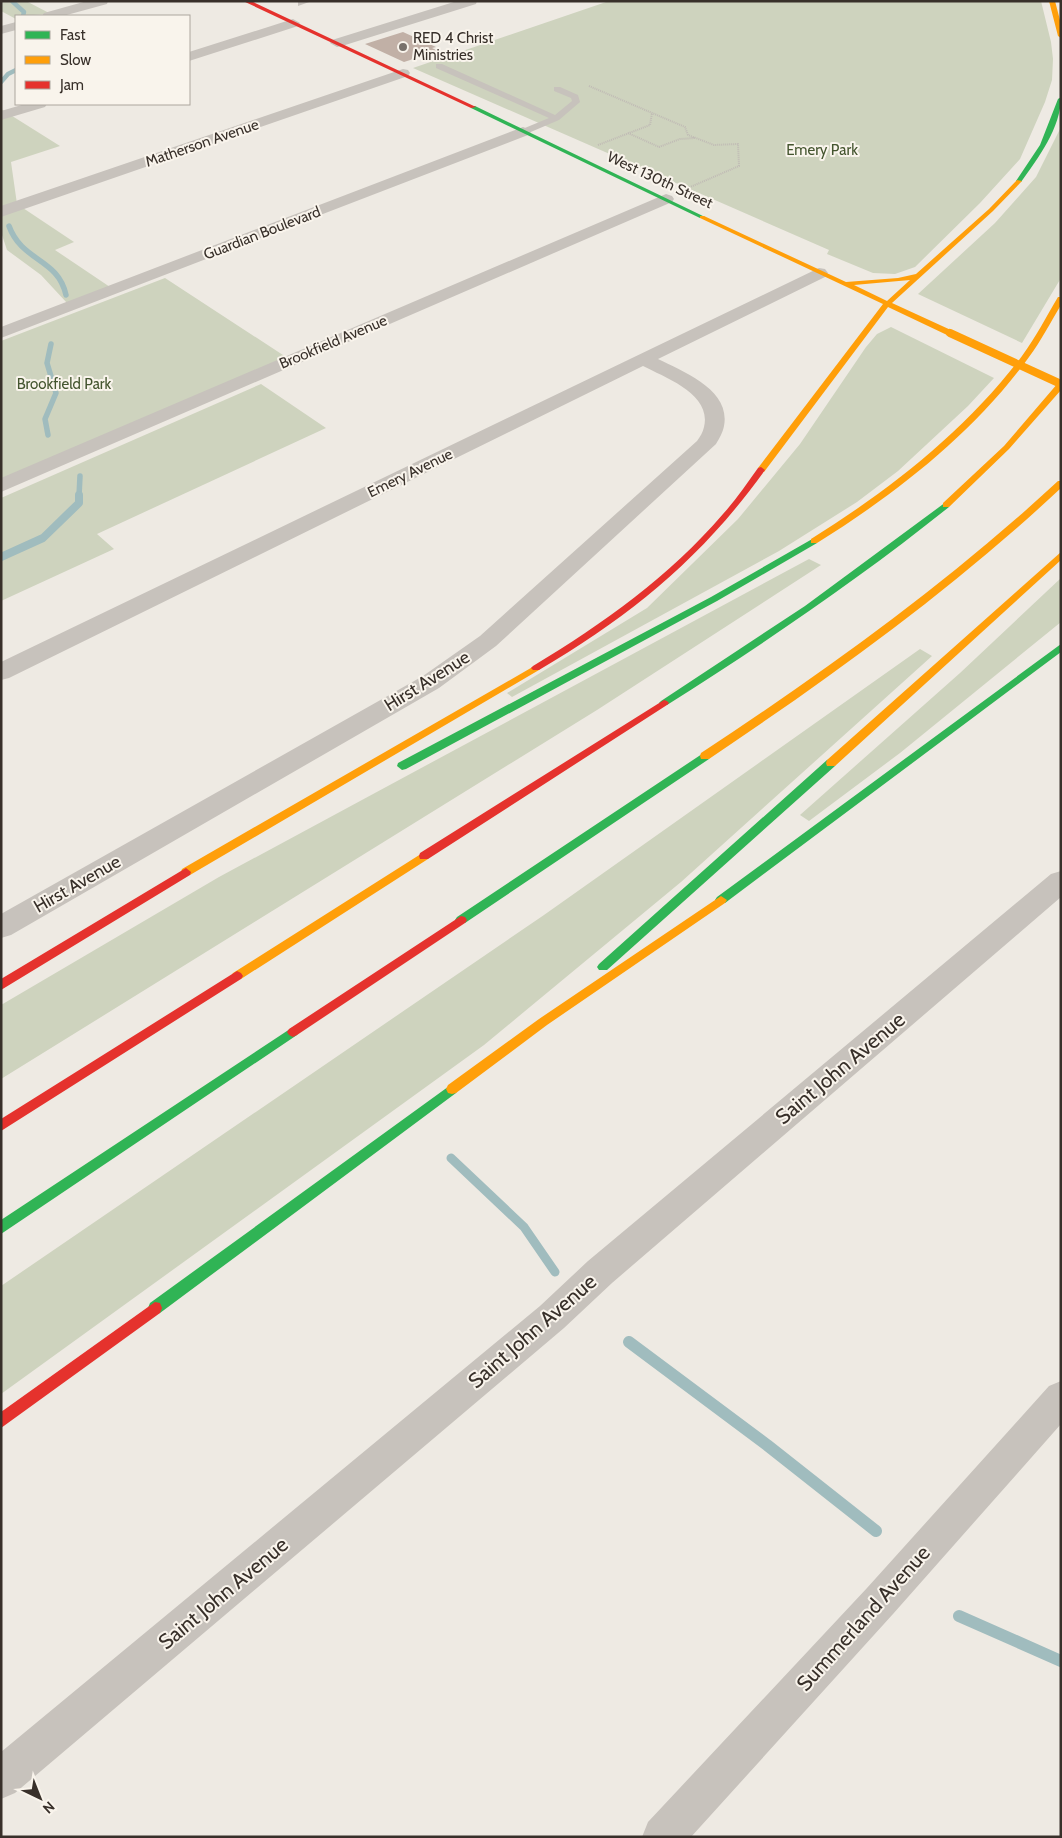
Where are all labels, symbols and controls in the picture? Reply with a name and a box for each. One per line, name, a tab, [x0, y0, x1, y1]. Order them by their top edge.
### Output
legend	[15, 15, 190, 105]
text: Fast	[60, 26, 85, 44]
place label: RED 4 Christ Ministries	[413, 29, 493, 64]
marker: RED 4 Christ Ministries	[397, 41, 409, 53]
text: Slow	[60, 51, 91, 69]
text: Jam	[59, 76, 84, 94]
street label: Matherson Avenue	[143, 115, 261, 171]
park label: Emery Park	[786, 141, 858, 159]
street label: West 130th Street	[604, 148, 716, 212]
street label: Guardian Boulevard	[201, 202, 323, 264]
street label: Brookfield Avenue	[276, 311, 390, 373]
park label: Brookfield Park	[17, 375, 112, 393]
street label: Emery Avenue	[365, 445, 456, 501]
street label: Hirst Avenue	[380, 646, 474, 716]
street label: Hirst Avenue	[30, 850, 124, 918]
street label: Saint John Avenue	[770, 1006, 910, 1129]
street label: Saint John Avenue	[463, 1269, 601, 1393]
street label: Saint John Avenue	[153, 1531, 293, 1654]
street label: Summerland Avenue	[791, 1540, 935, 1696]
north arrow	[15, 1773, 65, 1823]
text: N	[39, 1798, 59, 1817]

